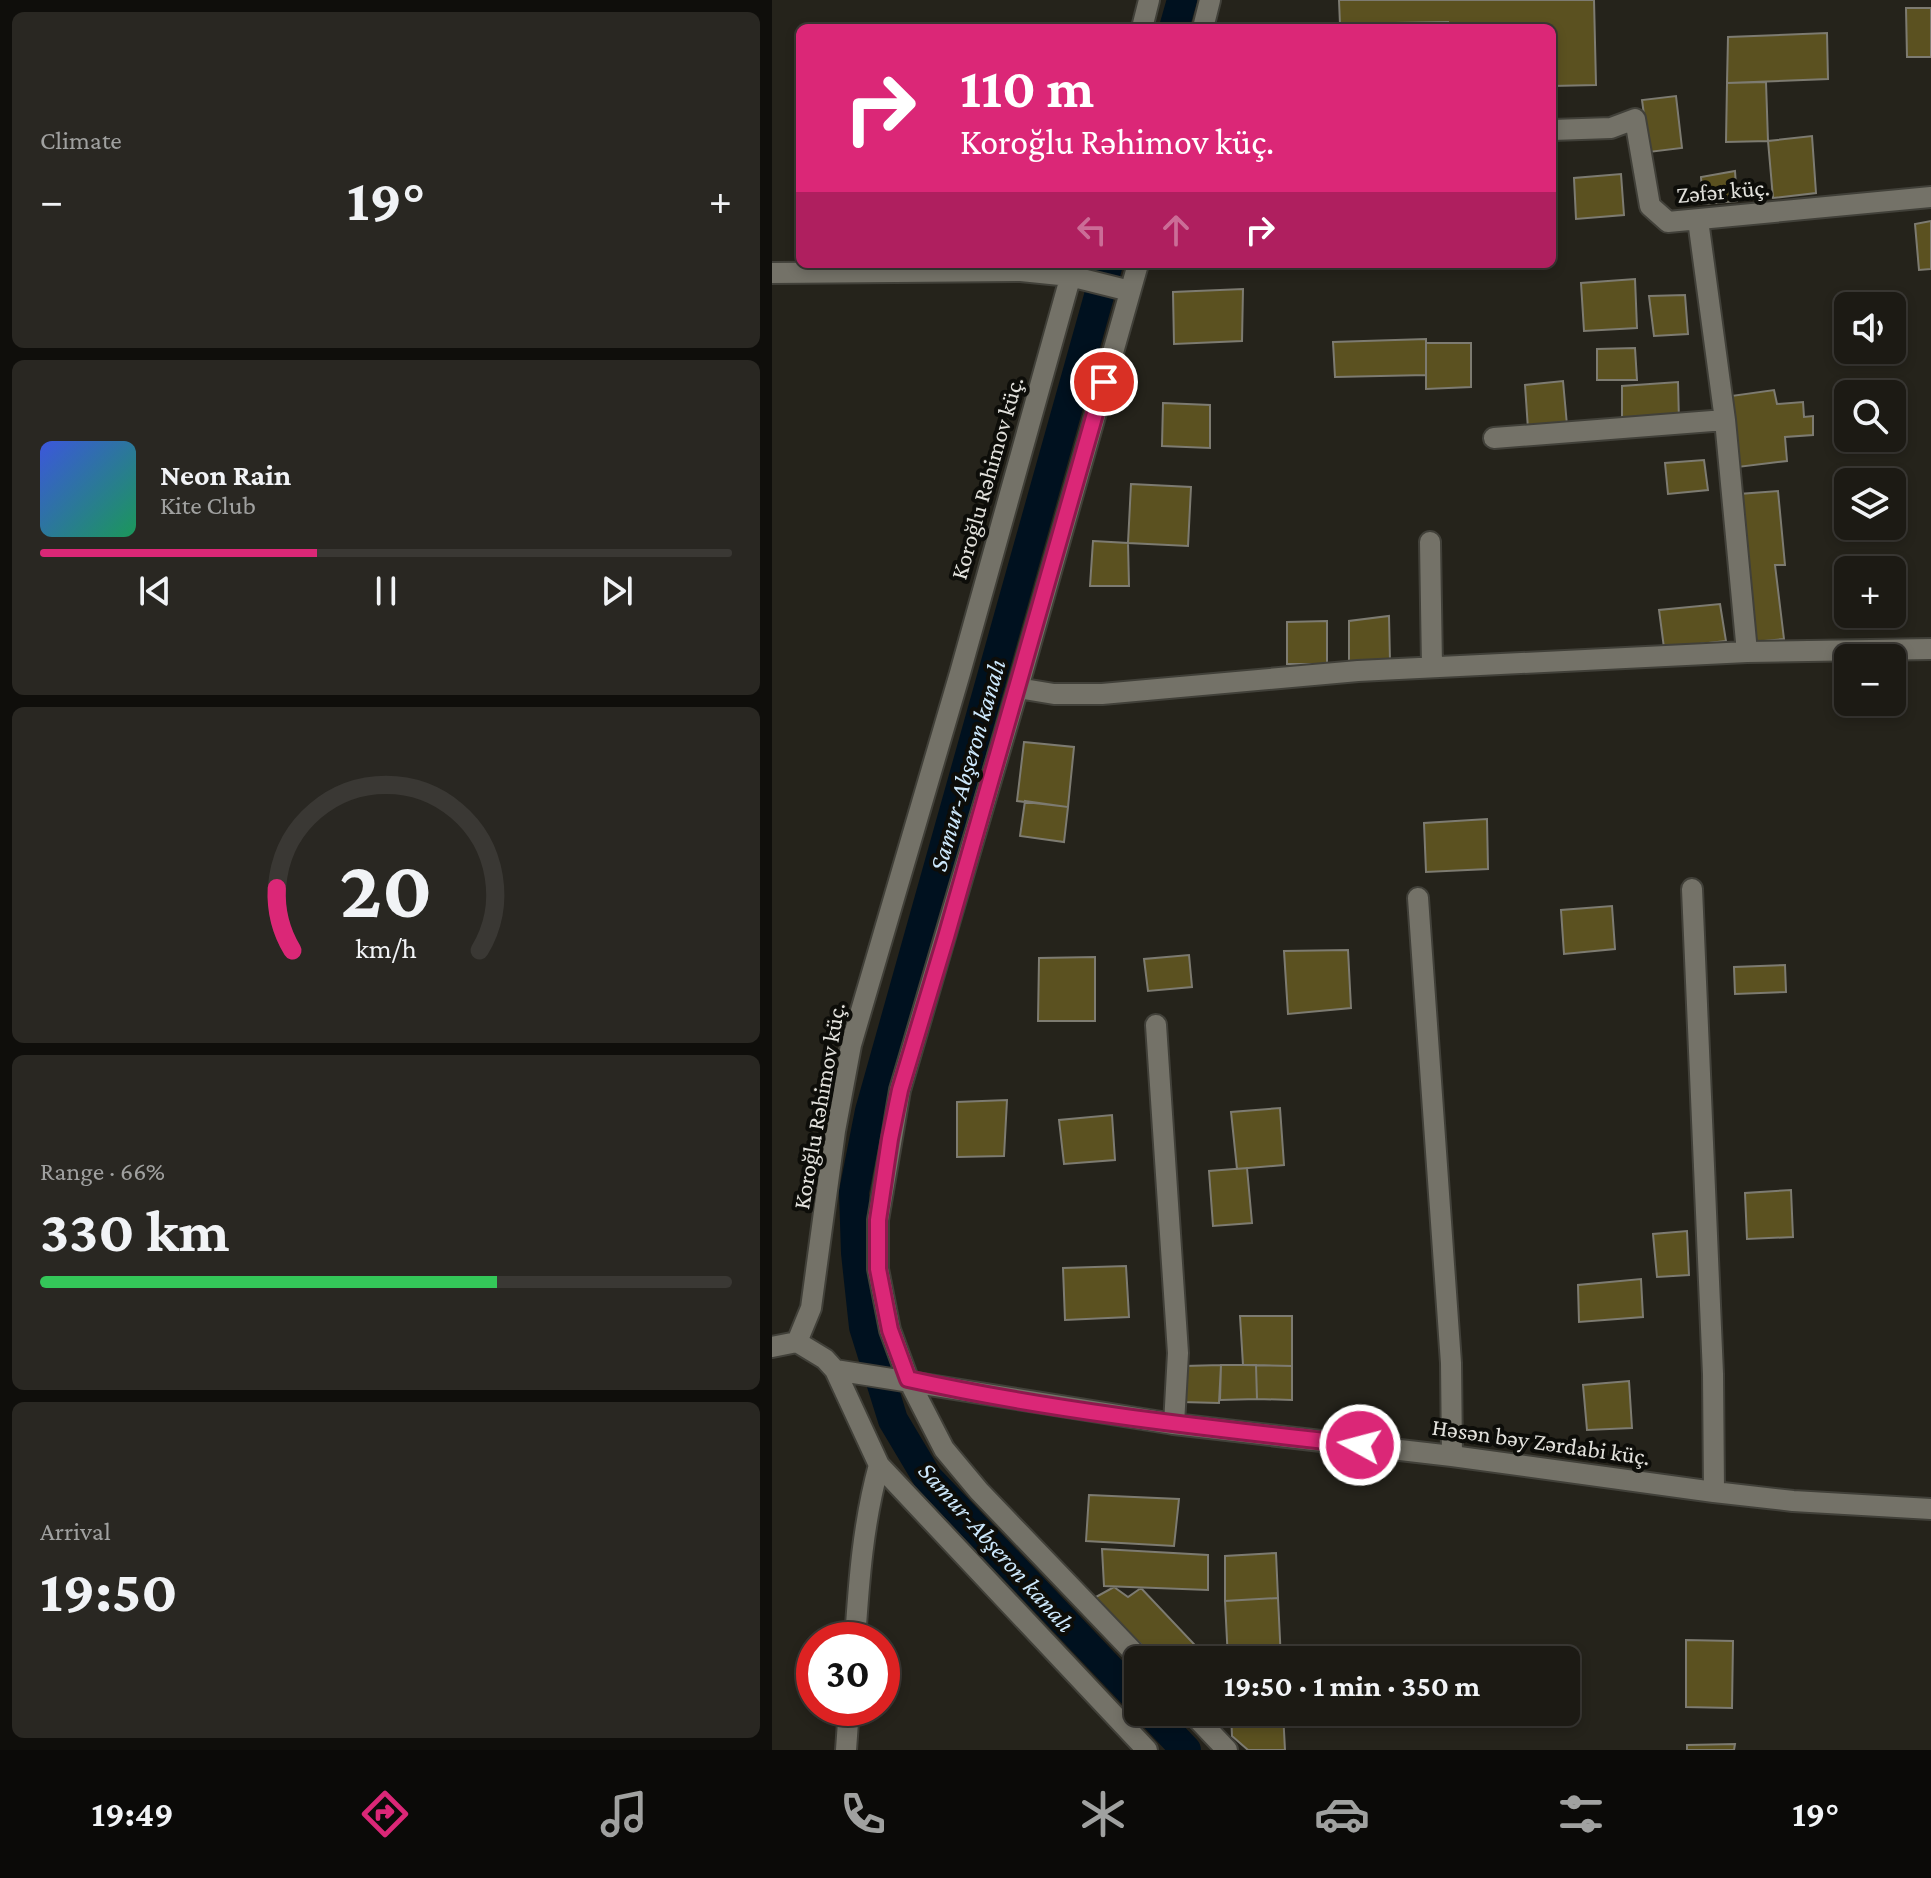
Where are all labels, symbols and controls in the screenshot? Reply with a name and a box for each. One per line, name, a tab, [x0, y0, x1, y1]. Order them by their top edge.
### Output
icon: right	[828, 56, 932, 160]
text: 110 m	[960, 57, 1094, 119]
text: Koroğlu Rəhimov küç.	[960, 122, 1274, 162]
text: Climate	[40, 126, 122, 155]
text: 19°	[347, 166, 425, 233]
street label: Zəfər küç.	[1675, 173, 1771, 208]
text: −	[40, 176, 63, 224]
text: +	[709, 176, 732, 224]
icon: left	[1070, 208, 1114, 252]
icon: ahead	[1154, 208, 1198, 252]
icon: right	[1238, 208, 1282, 252]
map controls	[1834, 292, 1906, 716]
button: sound	[1834, 292, 1906, 364]
pin	[1070, 348, 1138, 416]
icon: arrive	[1082, 360, 1126, 404]
street label: Koroğlu Rəhimov küç.	[945, 373, 1028, 582]
button: search	[1834, 380, 1906, 452]
text: Neon Rain	[160, 458, 291, 491]
button: layers	[1834, 468, 1906, 540]
text: Kite Club	[160, 491, 256, 520]
button: +	[1834, 556, 1906, 628]
icon: previous	[133, 569, 177, 613]
icon: pause	[364, 569, 408, 613]
icon: next	[595, 569, 639, 613]
button: −	[1834, 644, 1906, 716]
water label: Samur-Abşeron kanalı	[923, 656, 1012, 874]
text: 20	[340, 842, 432, 935]
text: km/h	[355, 932, 417, 964]
street label: Koroğlu Rəhimov küç.	[787, 1000, 850, 1211]
text: Range · 66%	[40, 1157, 165, 1186]
text: 330 km	[40, 1197, 230, 1264]
position arrow	[1318, 1403, 1402, 1487]
street label: Həsən bəy Zərdabi küç.	[1430, 1413, 1652, 1470]
water label: Samur-Abşeron kanalı	[913, 1456, 1081, 1638]
text: Arrival	[40, 1517, 111, 1546]
text: 19:50	[40, 1557, 178, 1624]
speed limit sign: 30	[796, 1622, 900, 1726]
text: 19:50 · 1 min · 350 m	[1224, 1669, 1480, 1702]
icon: directions	[357, 1786, 413, 1842]
icon: music	[596, 1786, 652, 1842]
icon: phone	[835, 1786, 891, 1842]
icon: climate	[1075, 1786, 1131, 1842]
icon: car	[1314, 1786, 1370, 1842]
icon: filters	[1553, 1786, 1609, 1842]
text: 19:49	[92, 1794, 174, 1834]
text: 19°	[1792, 1794, 1839, 1834]

